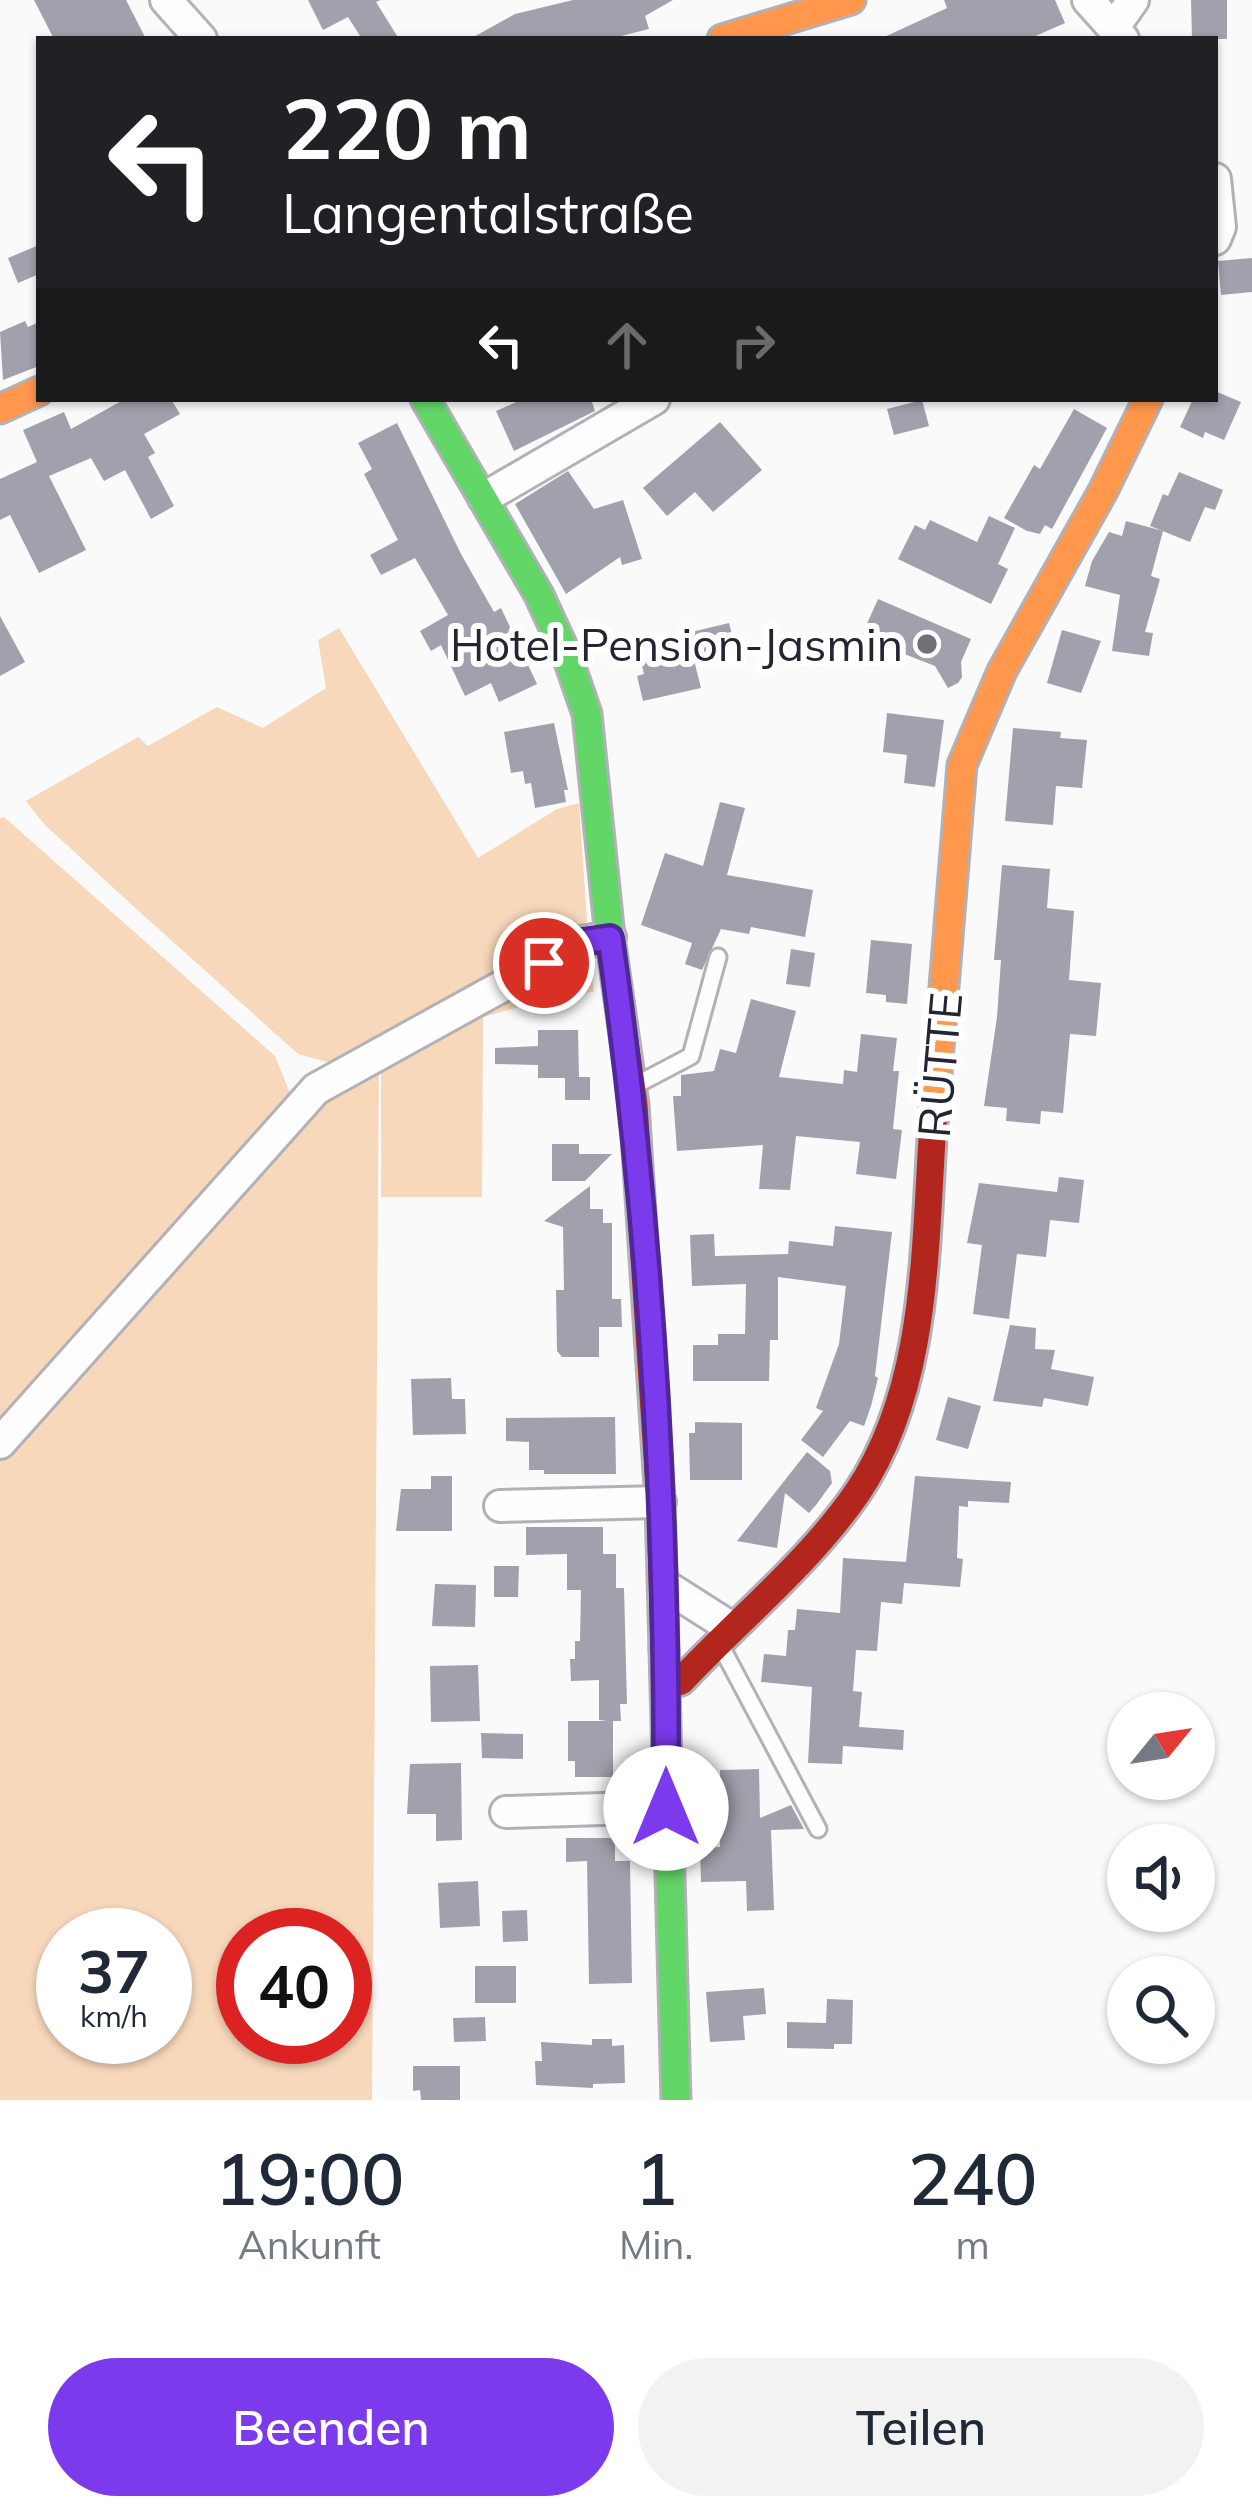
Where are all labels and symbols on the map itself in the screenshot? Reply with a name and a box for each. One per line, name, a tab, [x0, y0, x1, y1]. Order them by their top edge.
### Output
place label: Hotel-Pension-Jasmin	[450, 616, 903, 672]
marker: Hotel-Pension-Jasmin	[914, 631, 940, 657]
pin	[493, 912, 595, 1014]
street label: RÜTTE	[905, 990, 973, 1140]
north arrow	[1107, 1692, 1215, 1800]
position arrow	[603, 1745, 729, 1871]
speed limit sign: 40	[216, 1908, 372, 2064]

